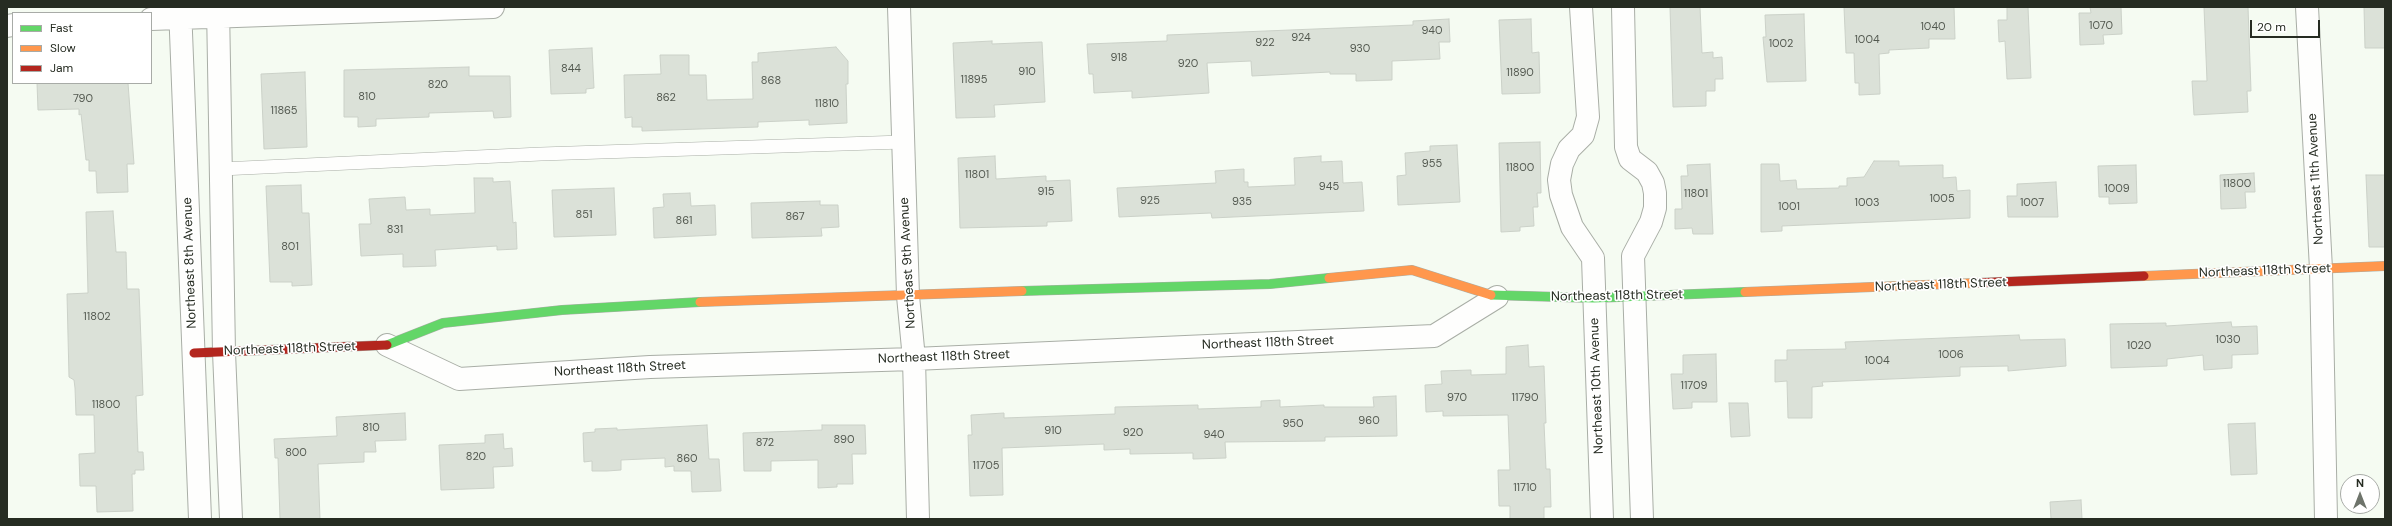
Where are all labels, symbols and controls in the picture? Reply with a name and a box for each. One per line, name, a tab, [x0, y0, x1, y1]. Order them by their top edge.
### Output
legend	[12, 12, 152, 84]
scale bar	[2252, 12, 2322, 38]
house number: 1070	[2089, 19, 2113, 33]
text: 20 m	[2257, 19, 2286, 35]
text: Fast	[50, 20, 73, 36]
house number: 1040	[1920, 20, 1946, 34]
house number: 940	[1421, 24, 1443, 38]
house number: 924	[1291, 31, 1311, 45]
house number: 1004	[1854, 33, 1880, 47]
house number: 922	[1255, 36, 1275, 50]
house number: 1002	[1769, 37, 1793, 51]
text: Slow	[50, 40, 76, 56]
house number: 930	[1350, 42, 1370, 56]
house number: 918	[1111, 51, 1127, 65]
house number: 920	[1178, 57, 1198, 71]
text: Jam	[50, 60, 73, 76]
house number: 844	[561, 62, 581, 76]
house number: 910	[1018, 65, 1036, 79]
house number: 11890	[1506, 66, 1534, 80]
house number: 11895	[961, 73, 987, 87]
house number: 868	[761, 74, 781, 88]
house number: 820	[428, 78, 448, 92]
house number: 810	[358, 90, 376, 104]
house number: 862	[656, 91, 676, 105]
house number: 790	[73, 92, 93, 106]
house number: 11810	[815, 97, 839, 111]
house number: 11865	[271, 104, 297, 118]
street label: Northeast 11th Avenue	[2305, 113, 2327, 245]
house number: 955	[1422, 157, 1442, 171]
house number: 11800	[1506, 161, 1534, 175]
house number: 11801	[965, 168, 989, 182]
house number: 11800	[2223, 177, 2251, 191]
house number: 945	[1319, 180, 1339, 194]
house number: 1009	[2104, 182, 2130, 196]
house number: 915	[1038, 185, 1054, 199]
house number: 11801	[1684, 187, 1708, 201]
house number: 1005	[1929, 192, 1955, 206]
house number: 925	[1140, 194, 1160, 208]
house number: 935	[1232, 195, 1252, 209]
house number: 1003	[1855, 196, 1879, 210]
house number: 1007	[2020, 196, 2044, 210]
street label: Northeast 8th Avenue	[180, 197, 200, 329]
street label: Northeast 9th Avenue	[897, 197, 919, 329]
house number: 1001	[1778, 200, 1800, 214]
house number: 851	[576, 208, 592, 222]
house number: 867	[785, 210, 805, 224]
house number: 861	[675, 214, 693, 228]
house number: 831	[387, 223, 403, 237]
house number: 801	[281, 240, 299, 254]
street label: Northeast 118th Street	[2199, 261, 2331, 281]
street label: Northeast 118th Street	[1875, 275, 2007, 295]
street label: Northeast 118th Street	[1551, 287, 1683, 305]
house number: 11802	[83, 310, 111, 324]
street label: Northeast 10th Avenue	[1587, 318, 1607, 454]
street label: Northeast 118th Street	[1202, 333, 1334, 353]
house number: 1030	[2216, 333, 2240, 347]
street label: Northeast 118th Street	[224, 339, 356, 359]
house number: 1020	[2127, 339, 2151, 353]
street label: Northeast 118th Street	[878, 347, 1010, 367]
house number: 1006	[1938, 348, 1964, 362]
house number: 1004	[1864, 354, 1890, 368]
street label: Northeast 118th Street	[554, 358, 686, 380]
house number: 11709	[1680, 379, 1708, 393]
house number: 970	[1447, 391, 1467, 405]
house number: 11790	[1512, 391, 1538, 405]
house number: 11800	[92, 398, 120, 412]
house number: 960	[1358, 414, 1380, 428]
house number: 950	[1282, 417, 1304, 431]
house number: 810	[362, 421, 380, 435]
house number: 910	[1044, 424, 1062, 438]
house number: 920	[1123, 426, 1143, 440]
house number: 940	[1203, 428, 1225, 442]
house number: 890	[834, 433, 854, 447]
house number: 872	[756, 436, 774, 450]
house number: 800	[285, 446, 307, 460]
house number: 820	[466, 450, 486, 464]
house number: 860	[676, 452, 698, 466]
house number: 11705	[973, 459, 999, 473]
north arrow	[2340, 474, 2380, 514]
text: N	[2356, 476, 2364, 490]
house number: 11710	[1513, 481, 1537, 495]

